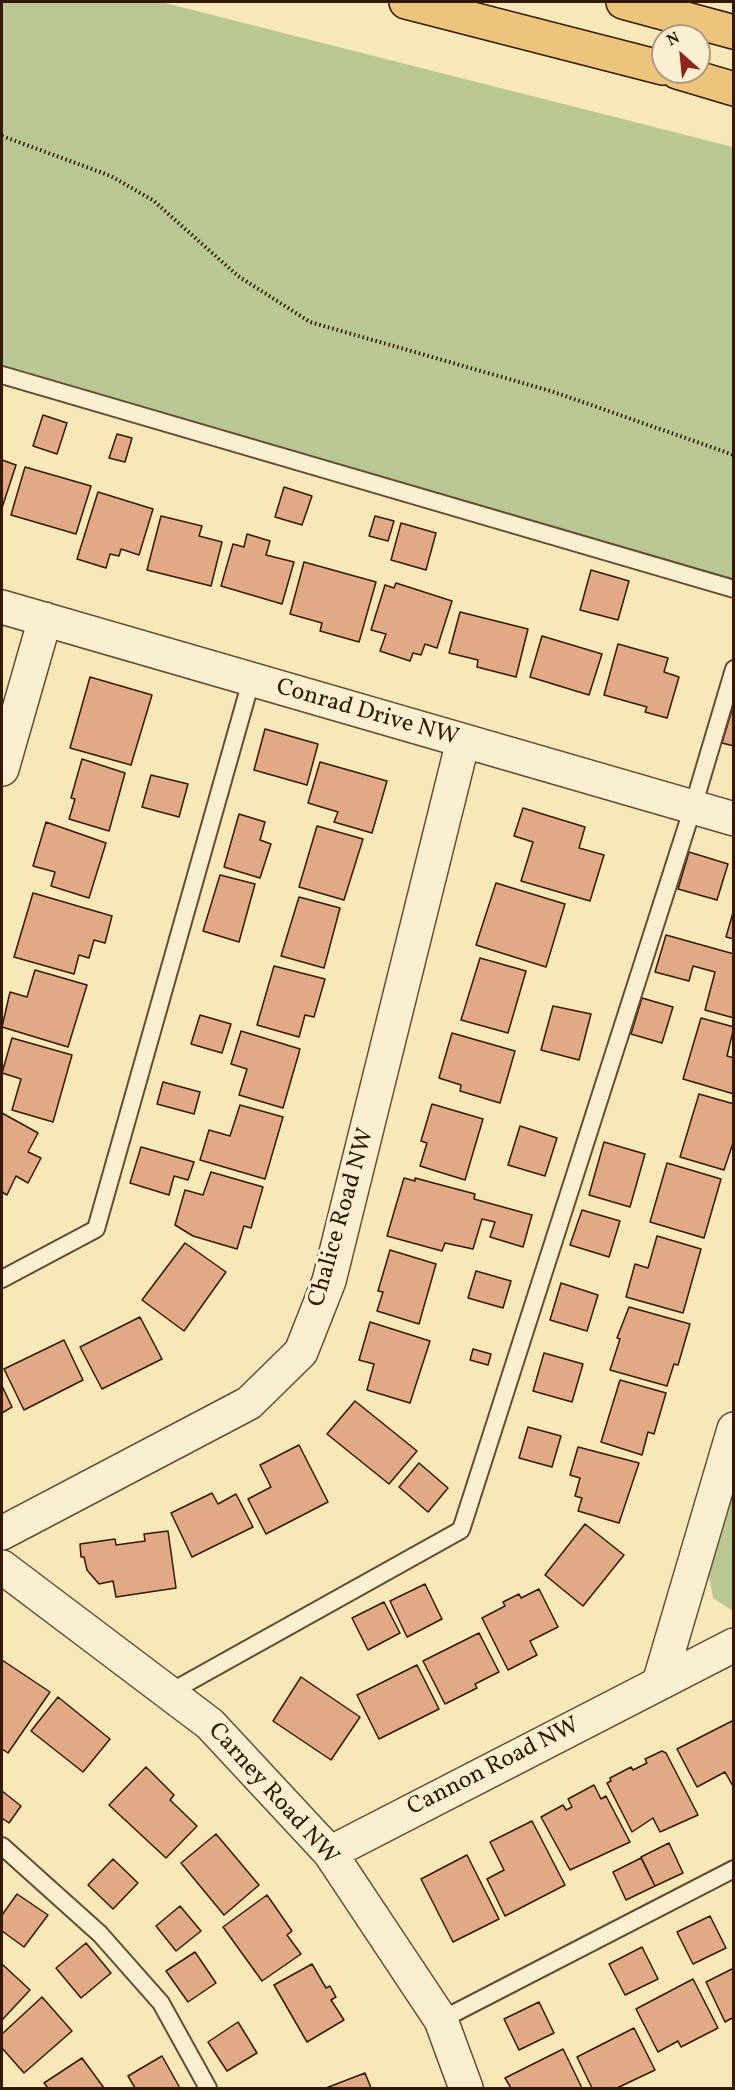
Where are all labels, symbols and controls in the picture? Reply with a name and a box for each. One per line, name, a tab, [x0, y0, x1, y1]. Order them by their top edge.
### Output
north arrow	[651, 24, 711, 84]
text: N	[664, 27, 684, 52]
street label: Conrad Drive NW	[272, 674, 462, 754]
street label: Chalice Road NW	[304, 1126, 382, 1310]
street label: Cannon Road NW	[403, 1712, 585, 1824]
street label: Carney Road NW	[200, 1718, 344, 1872]

